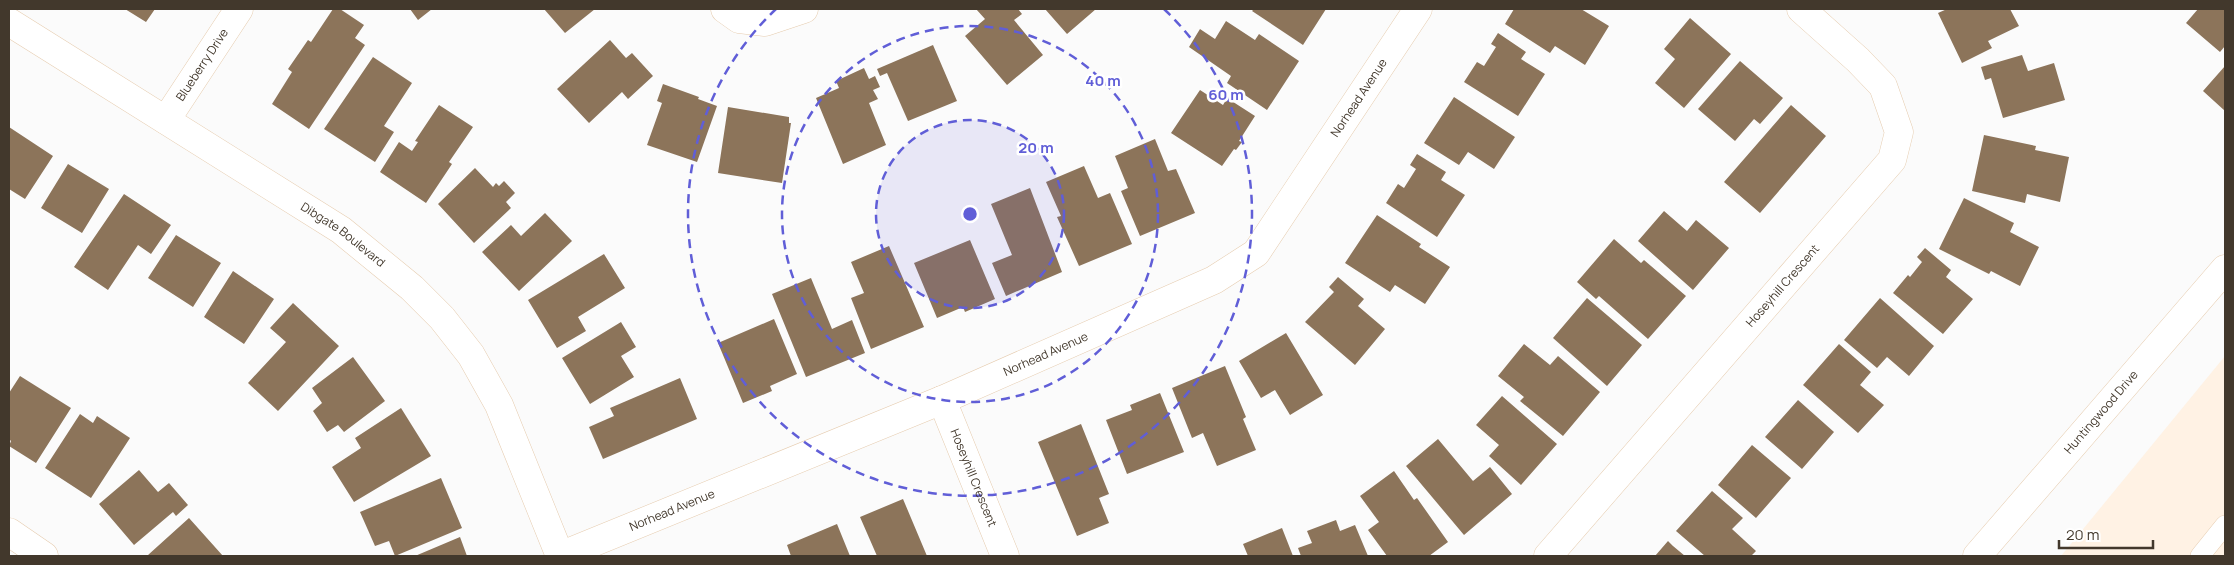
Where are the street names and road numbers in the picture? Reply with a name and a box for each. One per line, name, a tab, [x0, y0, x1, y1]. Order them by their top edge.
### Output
street label: Blueberry Drive	[172, 25, 232, 104]
street label: Norhead Avenue	[1326, 55, 1391, 140]
street label: Dibgate Boulevard	[298, 198, 389, 271]
street label: Hoseyhill Crescent	[1742, 240, 1823, 330]
street label: Norhead Avenue	[1000, 328, 1091, 380]
street label: Huntingwood Drive	[2060, 367, 2142, 457]
street label: Hoseyhill Crescent	[947, 426, 1001, 529]
street label: Norhead Avenue	[626, 485, 717, 535]

